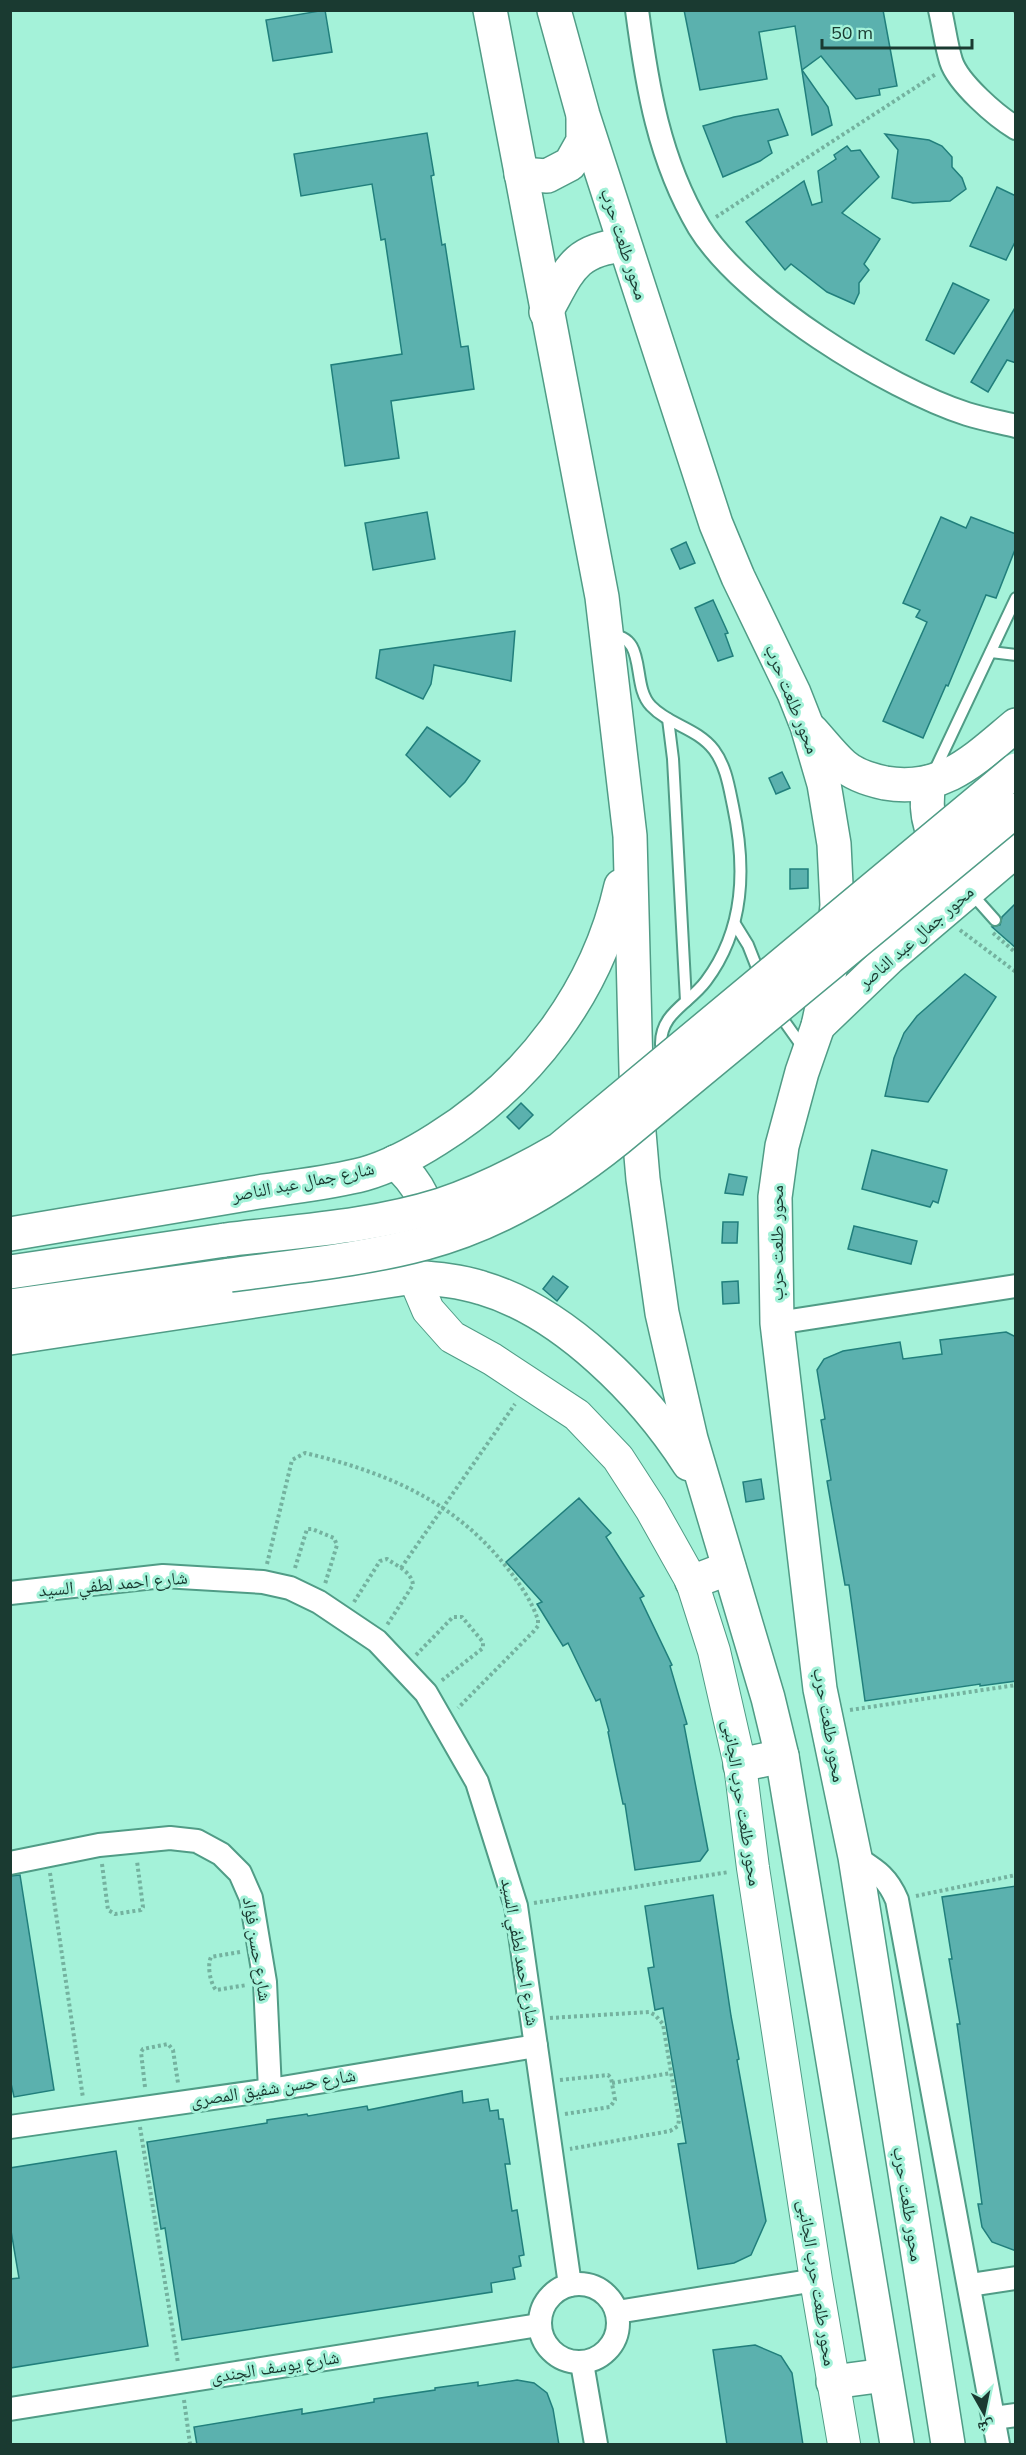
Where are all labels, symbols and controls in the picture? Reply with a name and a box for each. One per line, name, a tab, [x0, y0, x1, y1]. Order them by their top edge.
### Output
scale bar	[822, 12, 972, 50]
text: 50 m	[831, 21, 873, 44]
street label: محور طلعت حرب	[596, 185, 653, 303]
street label: محور طلعت حرب	[760, 641, 825, 757]
street label: محور جمال عبد الناصر	[852, 880, 978, 994]
street label: شارع جمال عبد الناصر	[229, 1156, 376, 1207]
street label: محور طلعت حرب	[765, 1185, 788, 1301]
street label: شارع احمد لطفي السيد	[37, 1566, 189, 1605]
street label: محور طلعت حرب	[808, 1666, 851, 1784]
street label: محور طلعت حرب الجانبى	[718, 1718, 767, 1888]
street label: شارع احمد لطفي السيد	[493, 1876, 545, 2028]
street label: شارع حسن فؤاد	[238, 1895, 277, 2003]
street label: شارع حسن شفيق المصرى	[189, 2063, 357, 2112]
street label: محور طلعت حرب	[888, 2145, 929, 2263]
street label: محور طلعت حرب الجانبى	[793, 2198, 842, 2368]
street label: شارع يوسف الجندى	[209, 2345, 341, 2388]
north arrow	[954, 2383, 1014, 2443]
text: ش	[976, 2417, 996, 2439]

